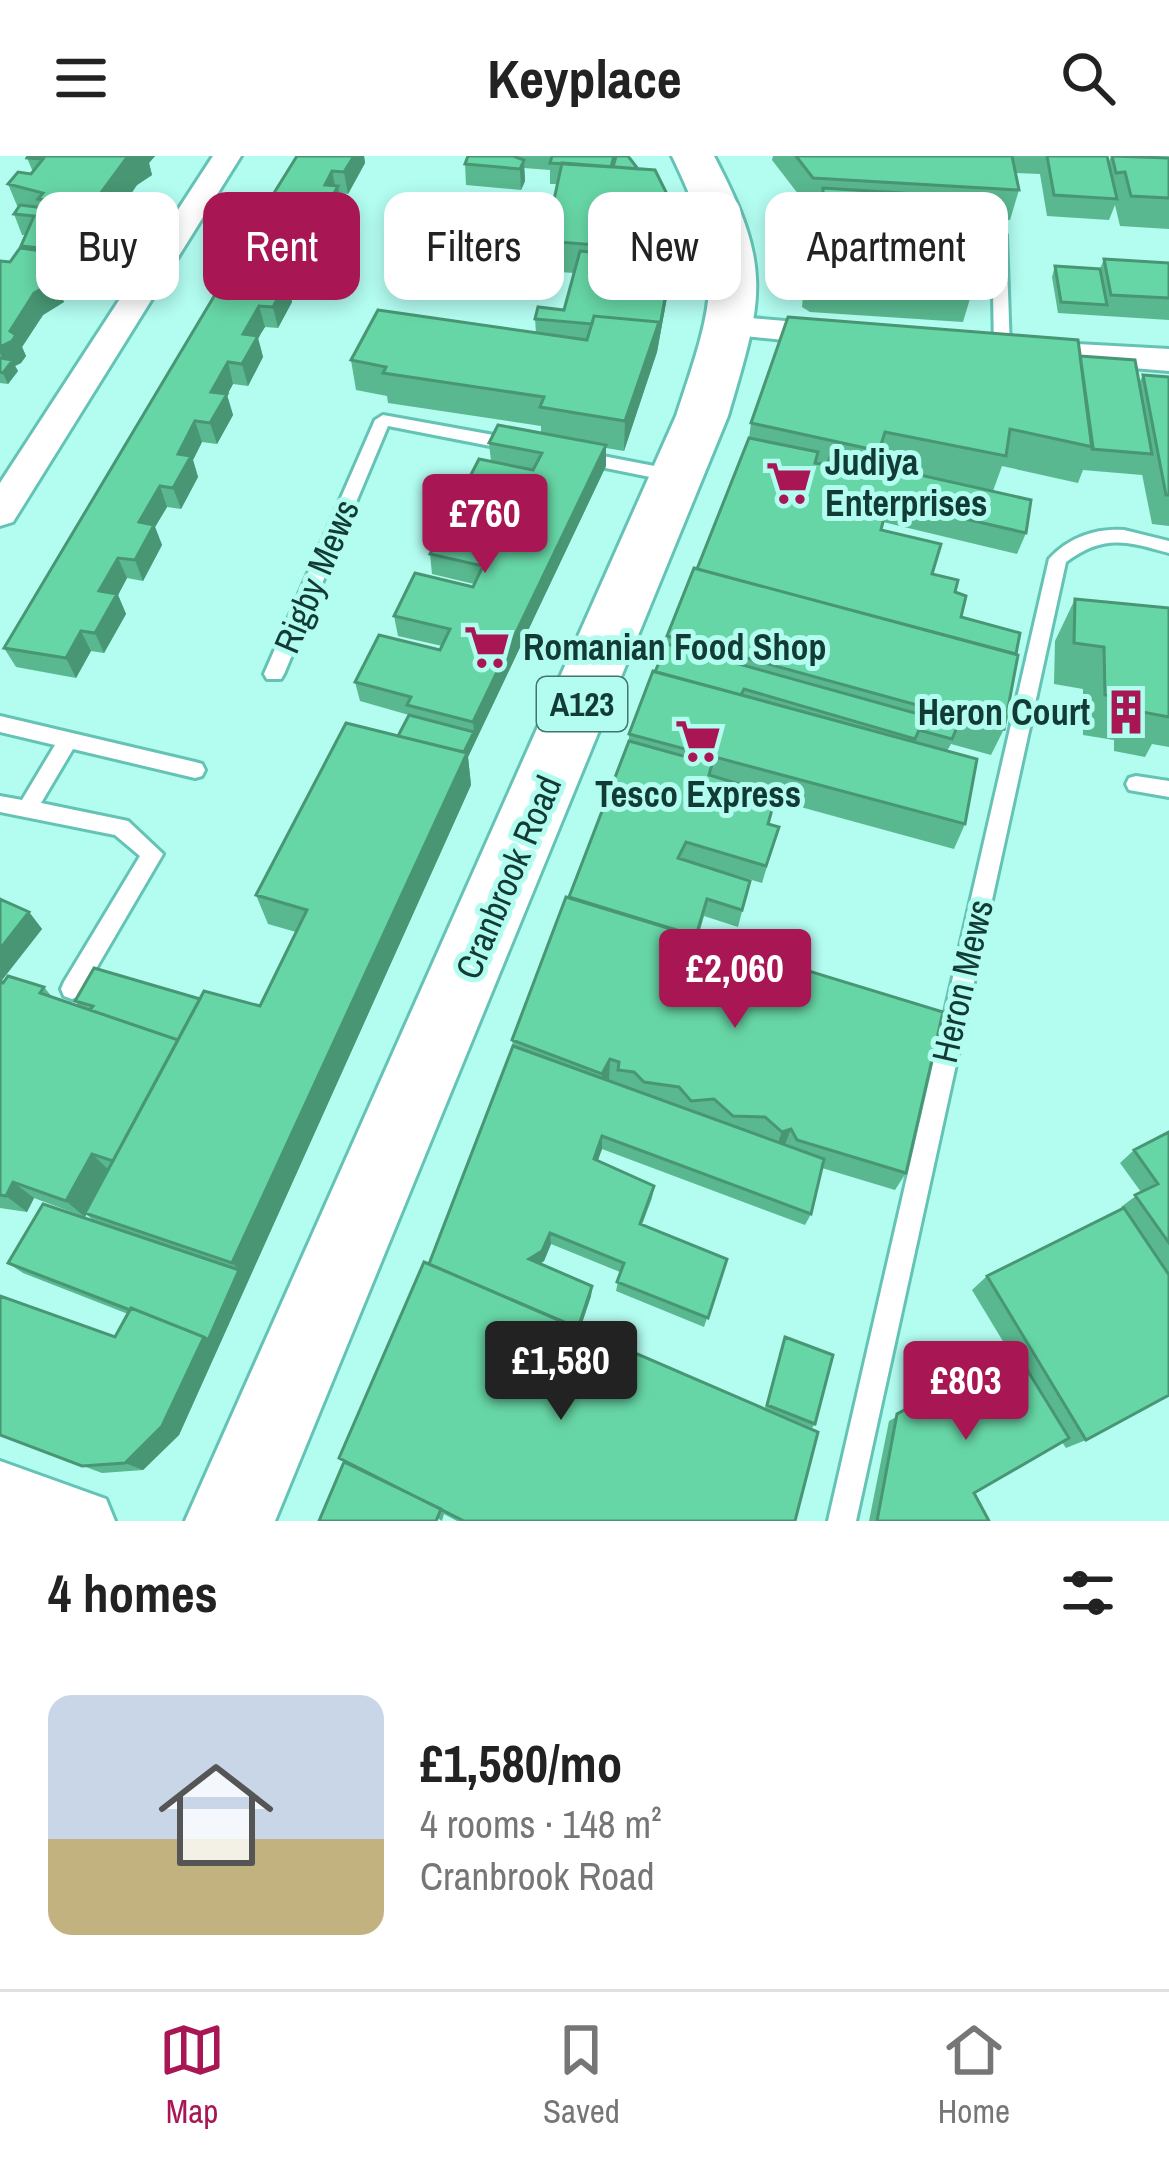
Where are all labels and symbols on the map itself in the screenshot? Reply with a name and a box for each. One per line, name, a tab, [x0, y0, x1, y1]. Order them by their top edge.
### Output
place label: Judiya Enterprises	[825, 438, 987, 527]
supermarket icon: Judiya Enterprises	[764, 458, 814, 508]
pin: £760	[414, 474, 556, 576]
street label: Rigby Mews	[262, 492, 370, 660]
supermarket icon: Romanian Food Shop	[462, 622, 512, 672]
place label: Romanian Food Shop	[523, 623, 827, 671]
road number: A123	[537, 677, 627, 731]
building icon: Heron Court	[1101, 687, 1151, 737]
place label: Heron Court	[918, 688, 1090, 736]
supermarket icon: Tesco Express	[673, 716, 723, 766]
street label: Cranbrook Road	[444, 768, 572, 986]
place label: Tesco Express	[595, 770, 801, 818]
street label: Heron Mews	[920, 895, 1004, 1067]
pin: £2,060	[637, 929, 833, 1031]
pin: £1,580	[463, 1321, 659, 1423]
pin: £803	[895, 1341, 1037, 1443]

